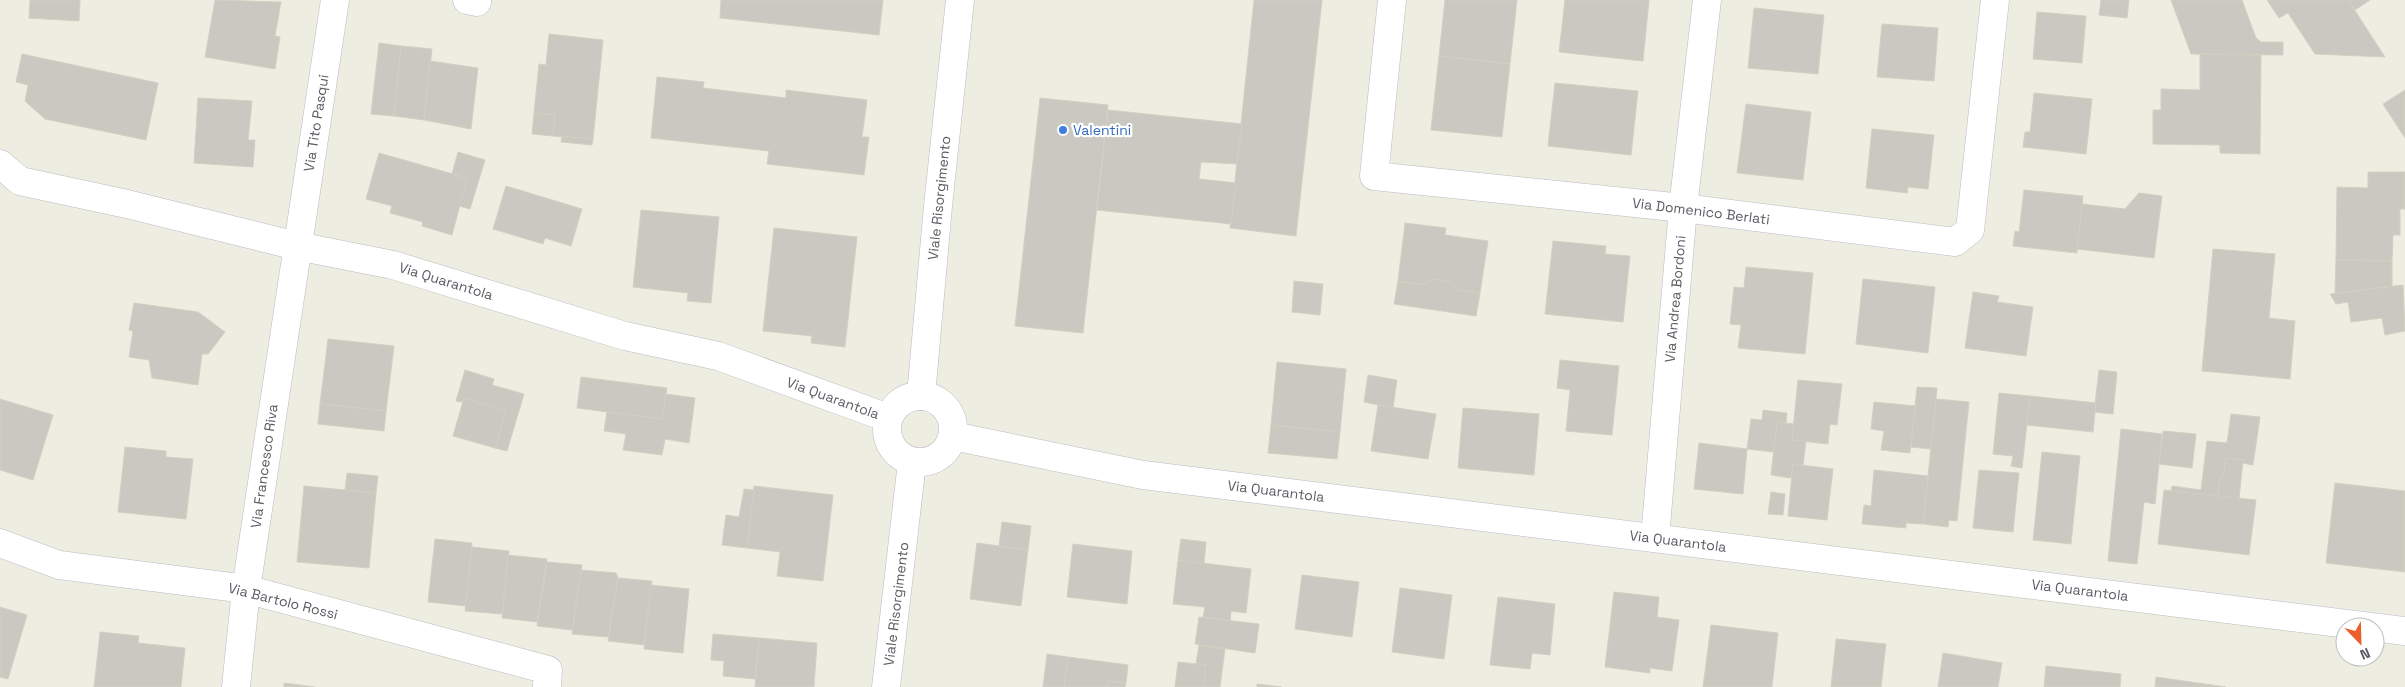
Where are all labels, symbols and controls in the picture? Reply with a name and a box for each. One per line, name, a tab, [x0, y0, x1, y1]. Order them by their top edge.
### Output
street label: Via Tito Pasqui	[299, 73, 333, 173]
place label: Valentini	[1073, 121, 1131, 139]
marker: Valentini	[1057, 124, 1069, 136]
street label: Viale Risorgimento	[924, 135, 954, 261]
street label: Via Domenico Berlati	[1631, 194, 1771, 228]
street label: Via Andrea Bordoni	[1660, 235, 1690, 363]
street label: Via Quarantola	[397, 258, 495, 304]
street label: Via Quarantola	[784, 373, 882, 423]
street label: Via Francesco Riva	[246, 403, 282, 529]
street label: Via Quarantola	[1227, 476, 1325, 506]
street label: Via Quarantola	[1629, 526, 1727, 556]
street label: Viale Risorgimento	[879, 541, 913, 667]
street label: Via Quarantola	[2031, 575, 2129, 605]
street label: Via Bartolo Rossi	[226, 579, 340, 623]
north arrow	[2335, 617, 2385, 667]
text: N	[2357, 644, 2373, 664]

